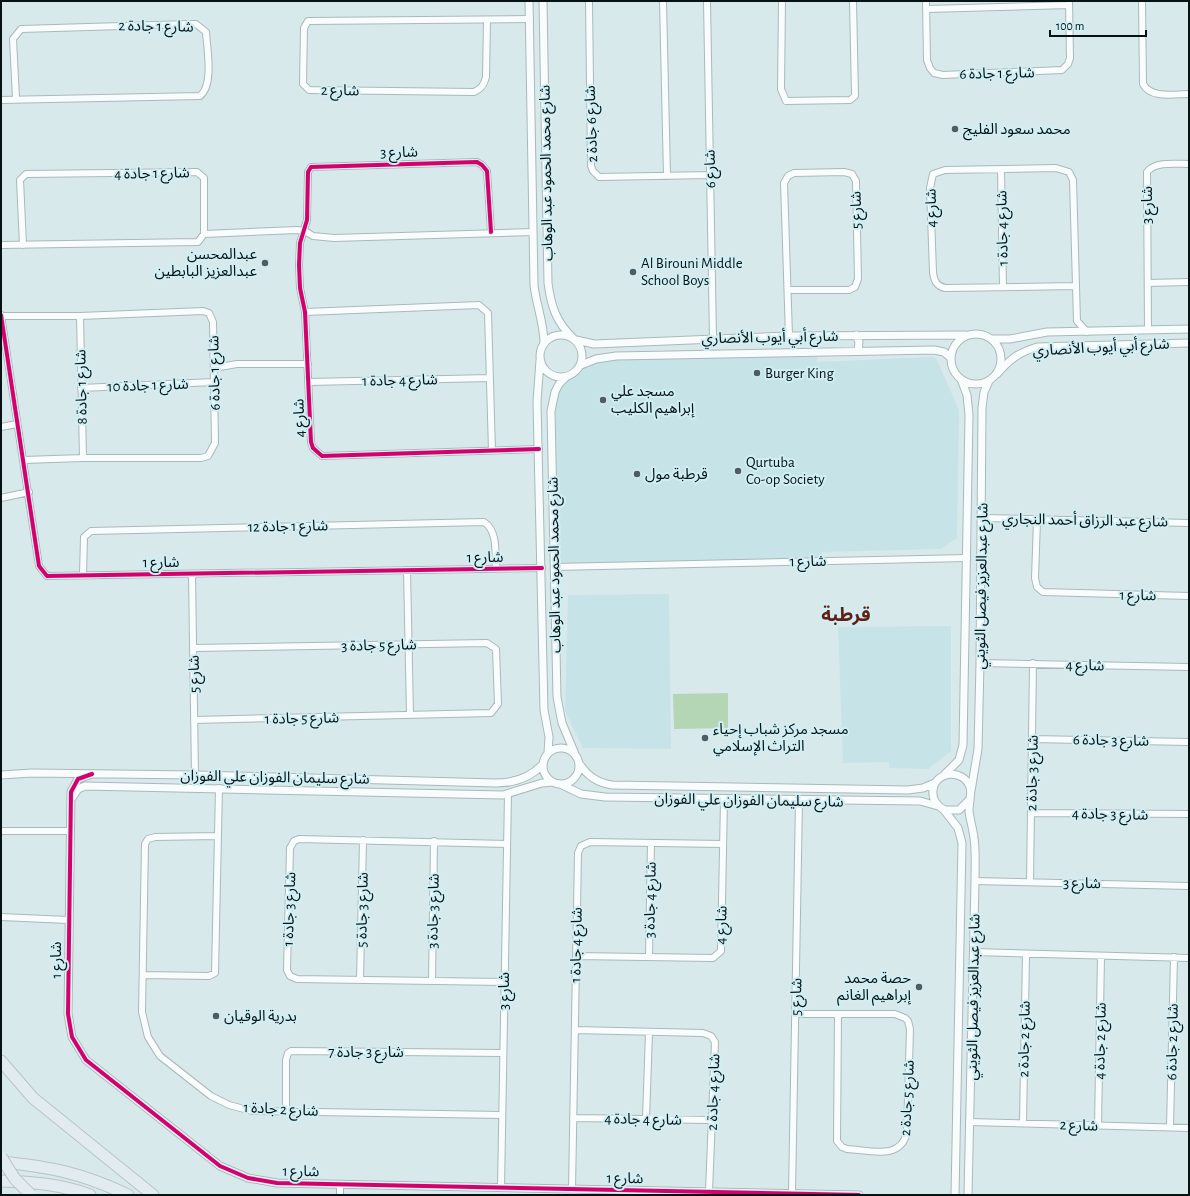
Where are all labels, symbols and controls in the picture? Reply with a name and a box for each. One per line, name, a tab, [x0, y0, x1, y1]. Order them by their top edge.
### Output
scale bar	[1050, 12, 1146, 38]
street label: شارع 1 جادة 2	[118, 18, 194, 39]
text: 100 m	[1056, 20, 1084, 32]
street label: شارع 1 جادة 6	[959, 65, 1035, 86]
street label: شارع 2	[321, 83, 360, 102]
street label: شارع محمد الحمود عبد الوهاب	[537, 84, 560, 261]
street label: شارع 6 جادة 2	[583, 85, 604, 163]
place label: محمد سعود الفليج	[963, 122, 1071, 141]
marker: محمد سعود الفليج	[950, 124, 960, 134]
street label: شارع 3	[380, 145, 418, 164]
street label: شارع 6	[703, 149, 722, 189]
street label: شارع 1 جادة 4	[114, 165, 190, 186]
street label: شارع 3	[1140, 186, 1159, 224]
street label: شارع 4	[924, 188, 943, 228]
street label: شارع 4 جادة 1	[994, 190, 1015, 266]
street label: شارع 5	[849, 191, 868, 229]
place label: عبدالمحسن عبدالعزيز البابطين	[154, 247, 257, 280]
place label: Al Birouni Middle School Boys	[641, 256, 743, 288]
marker: عبدالمحسن عبدالعزيز البابطين	[260, 258, 270, 268]
marker: Al Birouni Middle School Boys	[628, 267, 638, 277]
street label: شارع أبي أيوب الأنصاري	[701, 327, 839, 350]
street label: شارع 1 جادة 6	[206, 335, 227, 411]
street label: شارع أبي أيوب الأنصاري	[1032, 335, 1170, 363]
street label: شارع 1 جادة 8	[73, 349, 94, 425]
place label: Burger King	[765, 366, 835, 381]
marker: Burger King	[752, 368, 762, 378]
street label: شارع 4 جادة 1	[362, 372, 438, 393]
street label: شارع 1 جادة 10	[107, 377, 189, 398]
place label: مسجد علي إبراهيم الكليب	[611, 384, 695, 419]
marker: مسجد علي إبراهيم الكليب	[598, 395, 608, 405]
street label: شارع 4	[291, 398, 312, 438]
place label: Qurtuba Co-op Society	[746, 455, 825, 487]
marker: Qurtuba Co-op Society	[733, 466, 743, 476]
place label: قرطبة مول	[645, 467, 708, 483]
marker: قرطبة مول	[632, 469, 642, 479]
street label: شارع محمد الحمود عبد الوهاب	[545, 476, 568, 653]
street label: شارع عبدالعزيز فيصل الثويني	[973, 502, 994, 670]
street label: شارع عبد الرزاق أحمد النجاري	[1002, 510, 1168, 533]
street label: شارع 1 جادة 12	[248, 518, 329, 539]
street label: شارع 1	[466, 550, 504, 569]
street label: شارع 1	[789, 554, 827, 573]
street label: شارع 1	[142, 555, 180, 574]
street label: شارع 1	[1119, 588, 1157, 607]
district label: قرطبة	[821, 605, 871, 626]
street label: شارع 5 جادة 3	[341, 637, 417, 658]
street label: شارع 5	[187, 655, 206, 693]
street label: شارع 4	[1065, 658, 1105, 677]
street label: شارع 5 جادة 1	[265, 710, 340, 731]
place label: مسجد مركز شباب إحياء التراث الإسلامي	[713, 722, 849, 757]
street label: شارع 3 جادة 6	[1073, 732, 1150, 753]
marker: مسجد مركز شباب إحياء التراث الإسلامي	[700, 733, 710, 743]
street label: شارع 3 جادة 2	[1024, 735, 1045, 811]
street label: شارع سليمان الفوزان علي الفوزان	[180, 768, 370, 791]
street label: شارع سليمان الفوزان علي الفوزان	[654, 791, 844, 814]
street label: شارع 3 جادة 4	[1072, 806, 1149, 827]
street label: شارع 4 جادة 3	[642, 861, 663, 938]
street label: شارع 3 جادة 1	[281, 871, 302, 947]
street label: شارع 3 جادة 5	[354, 872, 375, 948]
street label: شارع 3 جادة 3	[425, 873, 446, 949]
street label: شارع 3	[1063, 876, 1101, 895]
street label: شارع 4	[713, 905, 734, 945]
street label: شارع 4 جادة 1	[568, 907, 589, 983]
street label: شارع عبدالعزيز فيصل الثويني	[965, 913, 986, 1081]
street label: شارع 1	[49, 941, 68, 978]
place label: حصة محمد إبراهيم الغانم	[837, 971, 912, 1006]
street label: شارع 3	[497, 972, 516, 1010]
street label: شارع 5	[789, 978, 808, 1016]
marker: حصة محمد إبراهيم الغانم	[914, 982, 924, 992]
street label: شارع 2 جادة 2	[1016, 1000, 1037, 1078]
street label: شارع 2 جادة 4	[1092, 1002, 1113, 1080]
street label: شارع 2 جادة 6	[1164, 1003, 1185, 1081]
place label: بدرية الوقيان	[224, 1009, 297, 1025]
marker: بدرية الوقيان	[211, 1011, 221, 1021]
street label: شارع 3 جادة 7	[328, 1045, 404, 1064]
street label: شارع 4 جادة 2	[705, 1053, 726, 1131]
street label: شارع 5 جادة 2	[898, 1059, 921, 1137]
street label: شارع 2 جادة 1	[243, 1100, 319, 1123]
street label: شارع 4 جادة 4	[604, 1111, 682, 1132]
street label: شارع 2	[1059, 1117, 1099, 1138]
street label: شارع 1	[282, 1164, 320, 1183]
street label: شارع 1	[606, 1171, 644, 1190]

